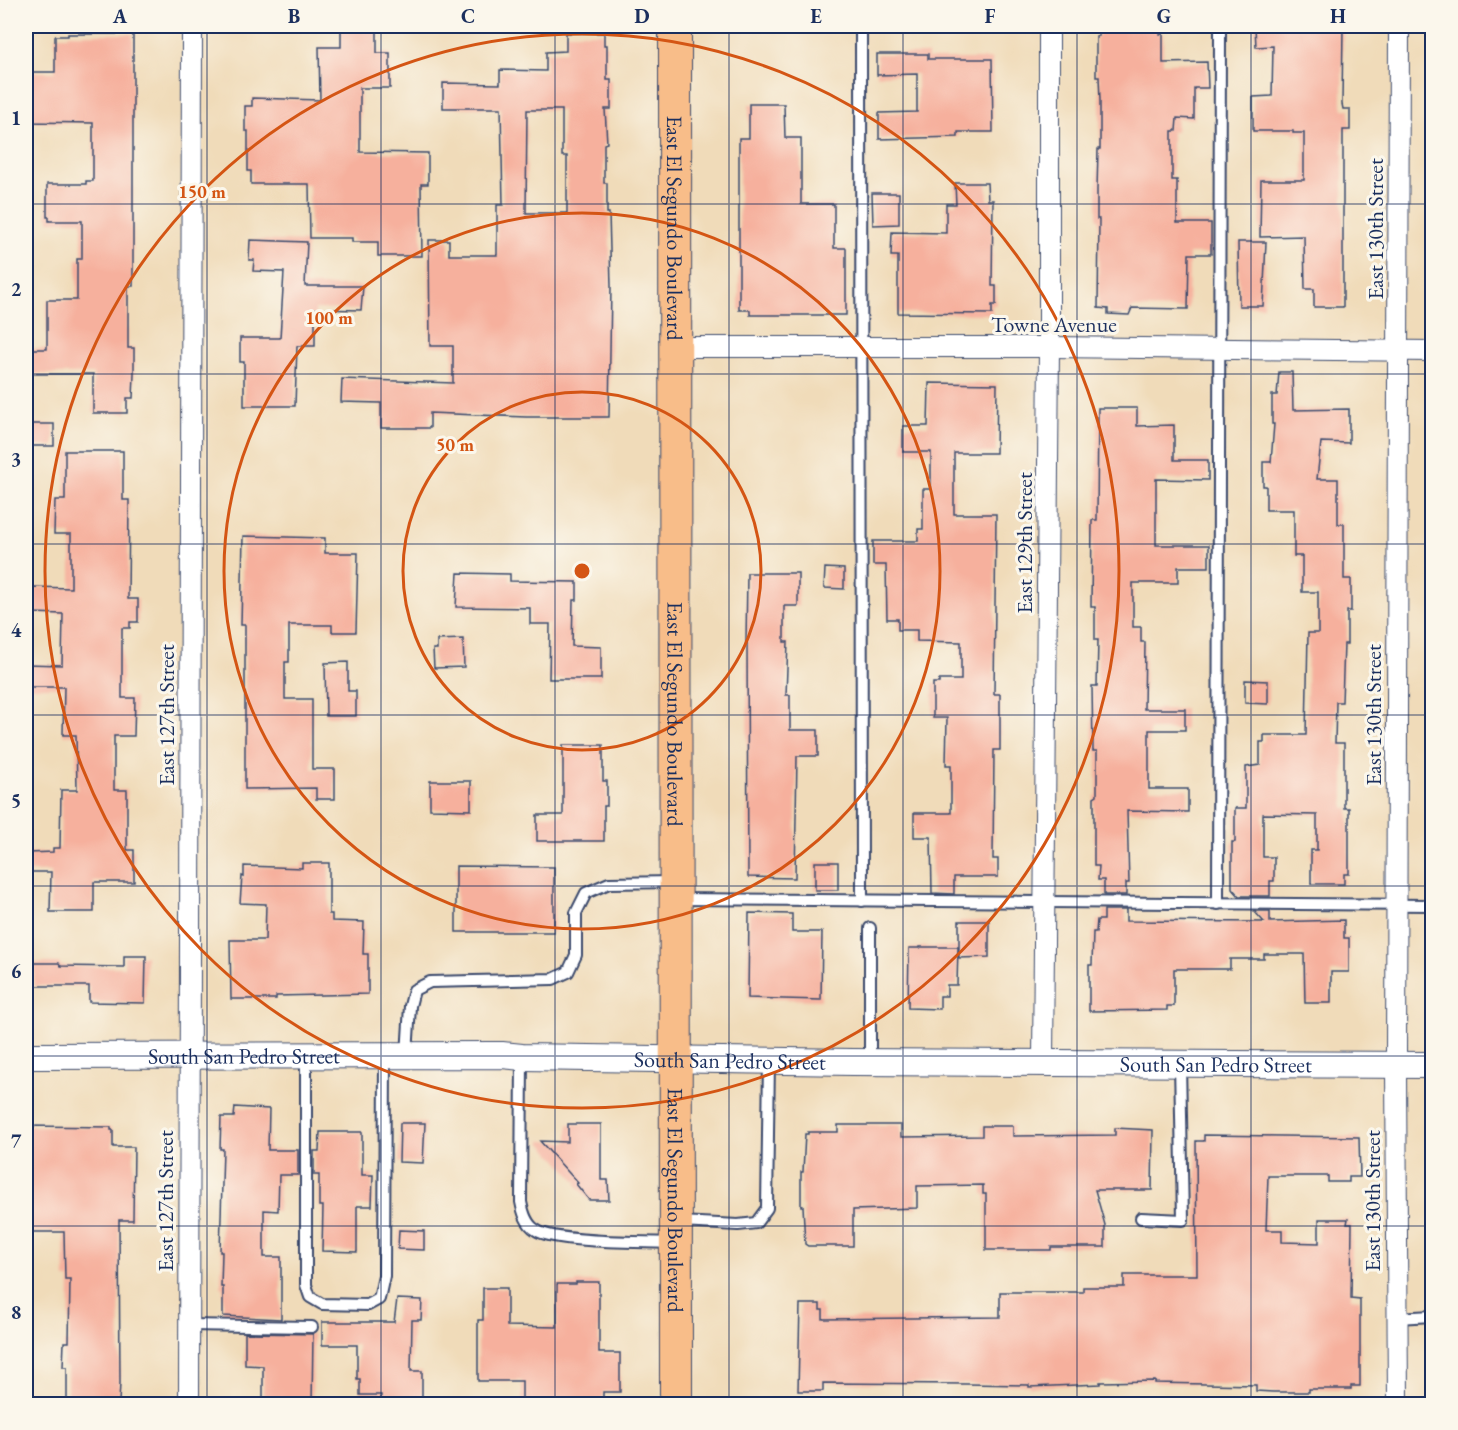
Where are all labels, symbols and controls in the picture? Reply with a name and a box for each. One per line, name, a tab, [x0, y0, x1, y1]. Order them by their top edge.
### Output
text: A	[112, 3, 128, 29]
text: B	[288, 3, 300, 29]
text: C	[461, 3, 475, 29]
text: D	[634, 3, 650, 29]
text: E	[810, 3, 822, 29]
text: F	[985, 3, 996, 29]
text: G	[1157, 3, 1171, 29]
text: H	[1330, 3, 1346, 29]
text: 1	[11, 105, 21, 131]
street label: East El Segundo Boulevard	[660, 115, 689, 341]
street label: East 130th Street	[1361, 158, 1390, 300]
text: 150 m	[178, 180, 226, 203]
text: 2	[11, 276, 22, 302]
text: 100 m	[305, 306, 353, 329]
street label: Towne Avenue	[991, 310, 1117, 339]
text: 50 m	[436, 433, 474, 456]
text: 3	[11, 446, 21, 472]
street label: East 129th Street	[1010, 472, 1039, 614]
centre of rings	[572, 561, 592, 581]
street label: East El Segundo Boulevard	[660, 601, 690, 827]
text: 4	[11, 617, 22, 643]
street label: East 127th Street	[152, 644, 181, 786]
street label: East 130th Street	[1359, 644, 1388, 786]
text: 5	[11, 787, 21, 813]
text: 6	[11, 958, 22, 984]
street label: South San Pedro Street	[148, 1041, 340, 1071]
street label: South San Pedro Street	[634, 1045, 826, 1077]
street label: South San Pedro Street	[1120, 1049, 1312, 1079]
street label: East El Segundo Boulevard	[661, 1087, 690, 1313]
text: 7	[11, 1128, 22, 1154]
street label: East 127th Street	[151, 1130, 180, 1272]
street label: East 130th Street	[1358, 1130, 1387, 1272]
text: 8	[11, 1299, 21, 1325]

